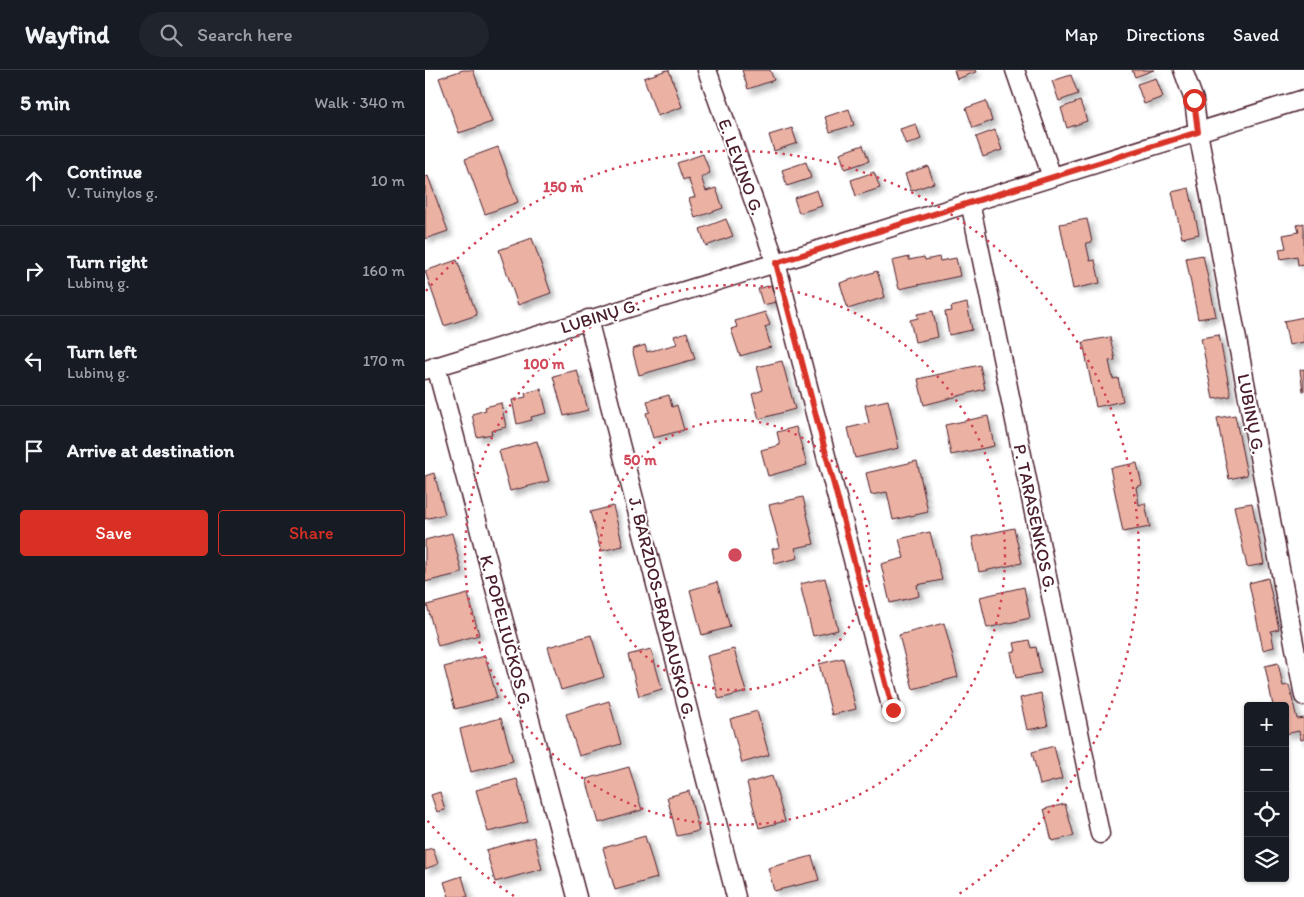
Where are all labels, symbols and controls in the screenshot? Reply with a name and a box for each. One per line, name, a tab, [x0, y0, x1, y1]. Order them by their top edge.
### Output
search box	[139, 12, 489, 57]
text: Wayfind	[25, 20, 109, 49]
icon: search	[157, 21, 185, 49]
text: Search here	[197, 23, 293, 46]
text: Map	[1065, 24, 1098, 46]
text: Directions	[1126, 24, 1205, 46]
text: Saved	[1233, 24, 1279, 46]
route start	[1183, 89, 1206, 112]
text: 5 min	[20, 90, 70, 115]
text: Walk · 340 m	[315, 93, 405, 112]
street label: E. LEVINO G.	[713, 116, 769, 218]
text: Continue	[67, 160, 142, 183]
icon: ahead	[20, 167, 48, 195]
text: 10 m	[371, 171, 405, 190]
text: 150 m	[543, 178, 583, 196]
text: V. Tuinylos g.	[67, 183, 158, 202]
text: Turn right	[67, 250, 148, 273]
icon: right	[20, 257, 48, 285]
text: 160 m	[362, 261, 405, 280]
text: Lubinų g.	[67, 273, 129, 292]
street label: LUBINŲ G.	[558, 294, 642, 338]
text: Turn left	[67, 340, 137, 363]
icon: left	[20, 347, 48, 375]
text: 170 m	[363, 351, 405, 370]
text: 100 m	[523, 355, 565, 373]
text: Lubinų g.	[67, 363, 129, 382]
street label: LUBINŲ G.	[1232, 372, 1270, 456]
icon: arrive	[20, 437, 48, 465]
text: Arrive at destination	[67, 439, 234, 462]
street label: P. TARASENKOS G.	[1009, 442, 1061, 594]
text: 50 m	[623, 451, 657, 469]
street label: J. BARZDOS-BRADAUSKO G.	[624, 495, 700, 721]
button: Save	[20, 510, 208, 556]
button: Share	[218, 510, 405, 556]
centre of rings	[726, 546, 744, 564]
street label: K. POPELIUČKOS G.	[475, 553, 537, 711]
route end	[882, 699, 905, 722]
map controls	[1244, 702, 1289, 882]
button: +	[1244, 702, 1289, 747]
button: −	[1244, 747, 1289, 792]
button: locate	[1244, 792, 1289, 837]
button: layers	[1244, 837, 1289, 882]

